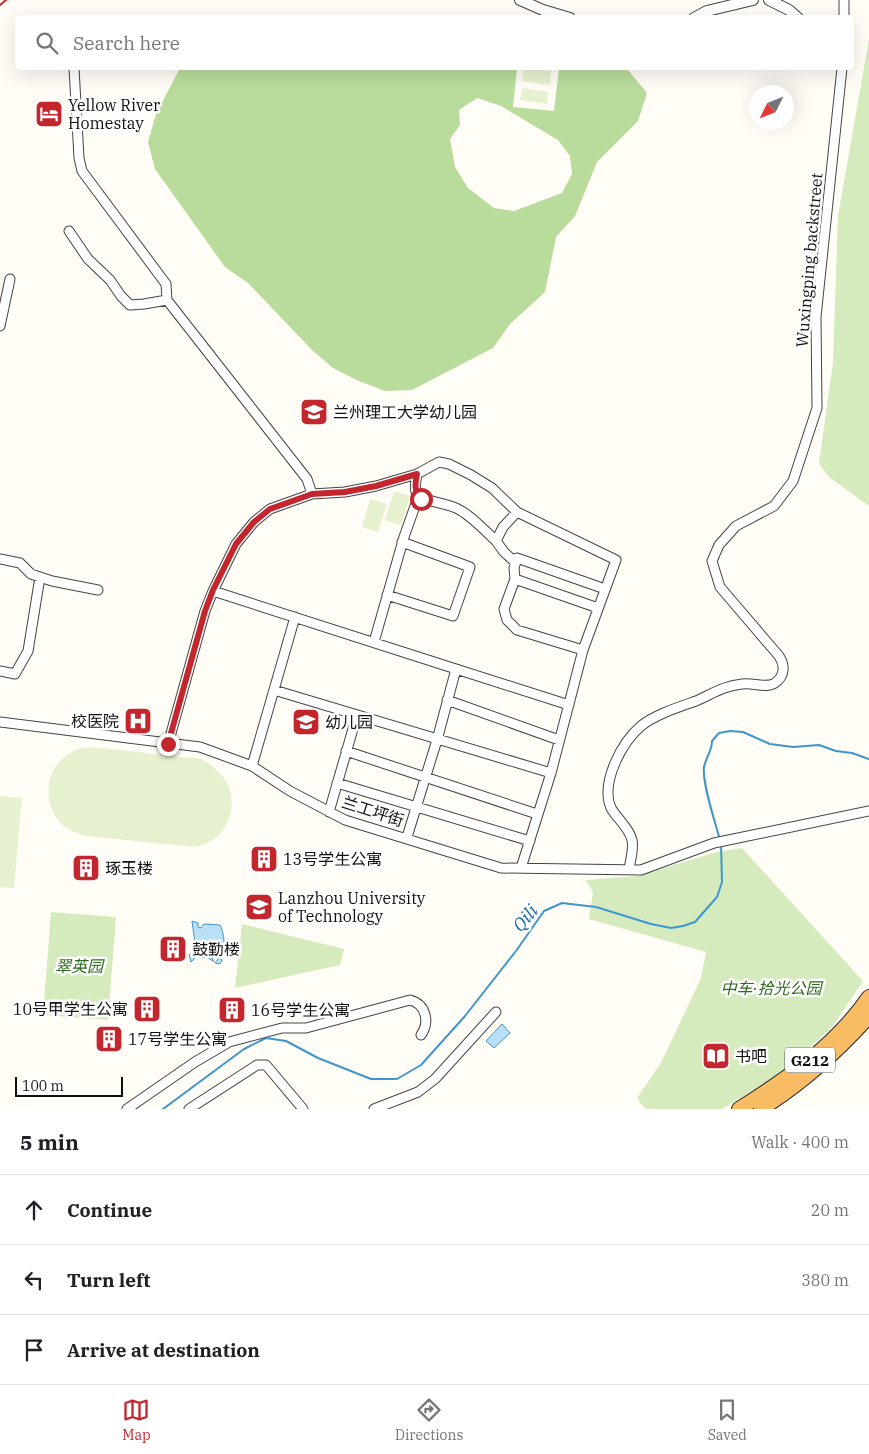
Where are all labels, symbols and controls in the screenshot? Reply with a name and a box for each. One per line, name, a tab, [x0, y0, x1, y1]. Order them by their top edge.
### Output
search box	[15, 15, 854, 70]
icon: search	[33, 29, 61, 57]
text: Search here	[73, 31, 180, 55]
north arrow	[749, 85, 794, 130]
place label: Yellow River Homestay	[68, 95, 160, 133]
hotel icon: Yellow River Homestay	[34, 99, 64, 129]
street label: Wuxingping backstreet	[791, 172, 827, 348]
school or university icon: 兰州理工大学幼儿园	[299, 397, 329, 427]
place label: 兰州理工大学幼儿园	[333, 402, 477, 422]
route start	[410, 488, 433, 511]
hospital icon: 校医院	[123, 706, 153, 736]
school or university icon: 幼儿园	[291, 707, 321, 737]
place label: 校医院	[71, 711, 119, 731]
place label: 幼儿园	[325, 712, 373, 732]
route end	[157, 733, 180, 756]
street label: 兰工坪街	[339, 792, 407, 830]
building icon: 13号学生公寓	[249, 844, 279, 874]
place label: 13号学生公寓	[283, 849, 382, 869]
building icon: 琢玉楼	[71, 853, 101, 883]
place label: 琢玉楼	[105, 858, 153, 878]
place label: Lanzhou University of Technology	[278, 888, 426, 926]
school or university icon: Lanzhou University of Technology	[244, 892, 274, 922]
water label: Qili	[507, 899, 543, 936]
building icon: 鼓勤楼	[158, 934, 188, 964]
place label: 鼓勤楼	[192, 939, 240, 959]
park label: 翠英园	[55, 956, 105, 976]
park label: 中车·拾光公园	[721, 978, 823, 998]
building icon: 10号甲学生公寓	[132, 994, 162, 1024]
building icon: 16号学生公寓	[217, 995, 247, 1025]
place label: 10号甲学生公寓	[13, 999, 128, 1019]
place label: 16号学生公寓	[251, 1000, 350, 1020]
building icon: 17号学生公寓	[94, 1024, 124, 1054]
place label: 17号学生公寓	[128, 1029, 227, 1049]
library icon: 书吧	[701, 1041, 731, 1071]
place label: 书吧	[735, 1046, 767, 1066]
road number: G212	[785, 1048, 835, 1072]
scale bar	[15, 1074, 122, 1097]
text: 100 m	[22, 1077, 64, 1095]
text: 5 min	[20, 1128, 79, 1156]
text: Walk · 400 m	[751, 1132, 849, 1152]
icon: ahead	[20, 1196, 48, 1224]
text: Continue	[67, 1198, 152, 1222]
text: 20 m	[811, 1200, 849, 1220]
icon: left	[20, 1266, 48, 1294]
text: Turn left	[67, 1268, 150, 1292]
text: 380 m	[801, 1270, 849, 1290]
icon: arrive	[20, 1336, 48, 1364]
text: Arrive at destination	[67, 1338, 260, 1362]
tab: Map	[122, 1396, 151, 1444]
tab: Directions	[395, 1396, 463, 1444]
tab: Saved	[708, 1396, 747, 1444]

